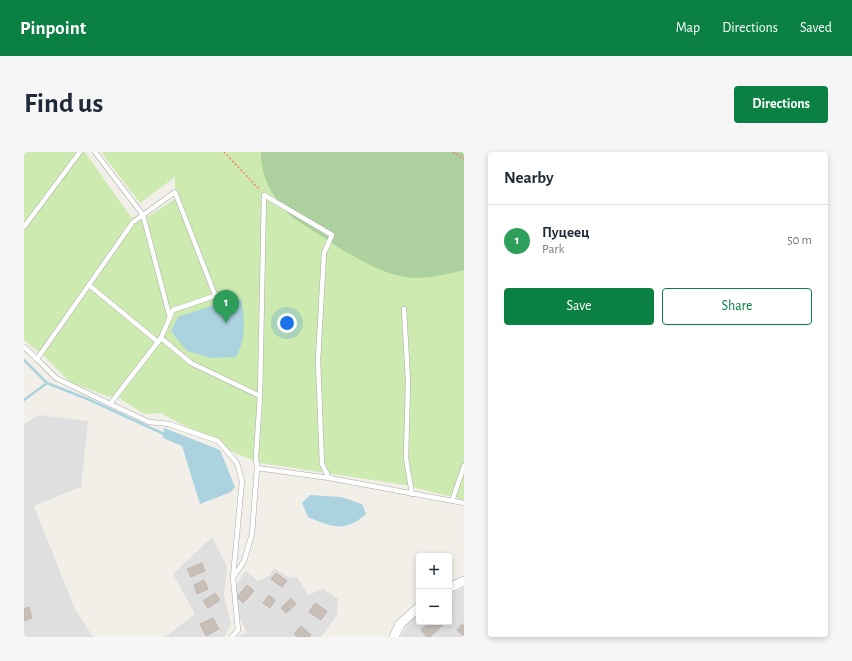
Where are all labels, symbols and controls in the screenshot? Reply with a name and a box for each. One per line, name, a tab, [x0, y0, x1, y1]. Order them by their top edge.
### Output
text: Pinpoint	[20, 19, 86, 38]
text: Map	[676, 21, 700, 35]
text: Directions	[722, 21, 778, 35]
text: Saved	[800, 21, 832, 35]
button: Directions	[734, 86, 828, 123]
text: Find us	[24, 90, 103, 118]
text: Nearby	[504, 169, 554, 186]
text: Пуцеец	[542, 225, 589, 240]
text: 1	[515, 234, 519, 247]
text: 50 m	[787, 234, 812, 247]
text: Park	[542, 243, 564, 256]
button: Save	[504, 288, 654, 325]
button: Share	[662, 288, 812, 325]
pin: 1	[213, 290, 239, 323]
your location	[277, 313, 297, 333]
map controls	[416, 553, 452, 625]
button: +	[416, 553, 452, 589]
button: −	[416, 589, 452, 625]

